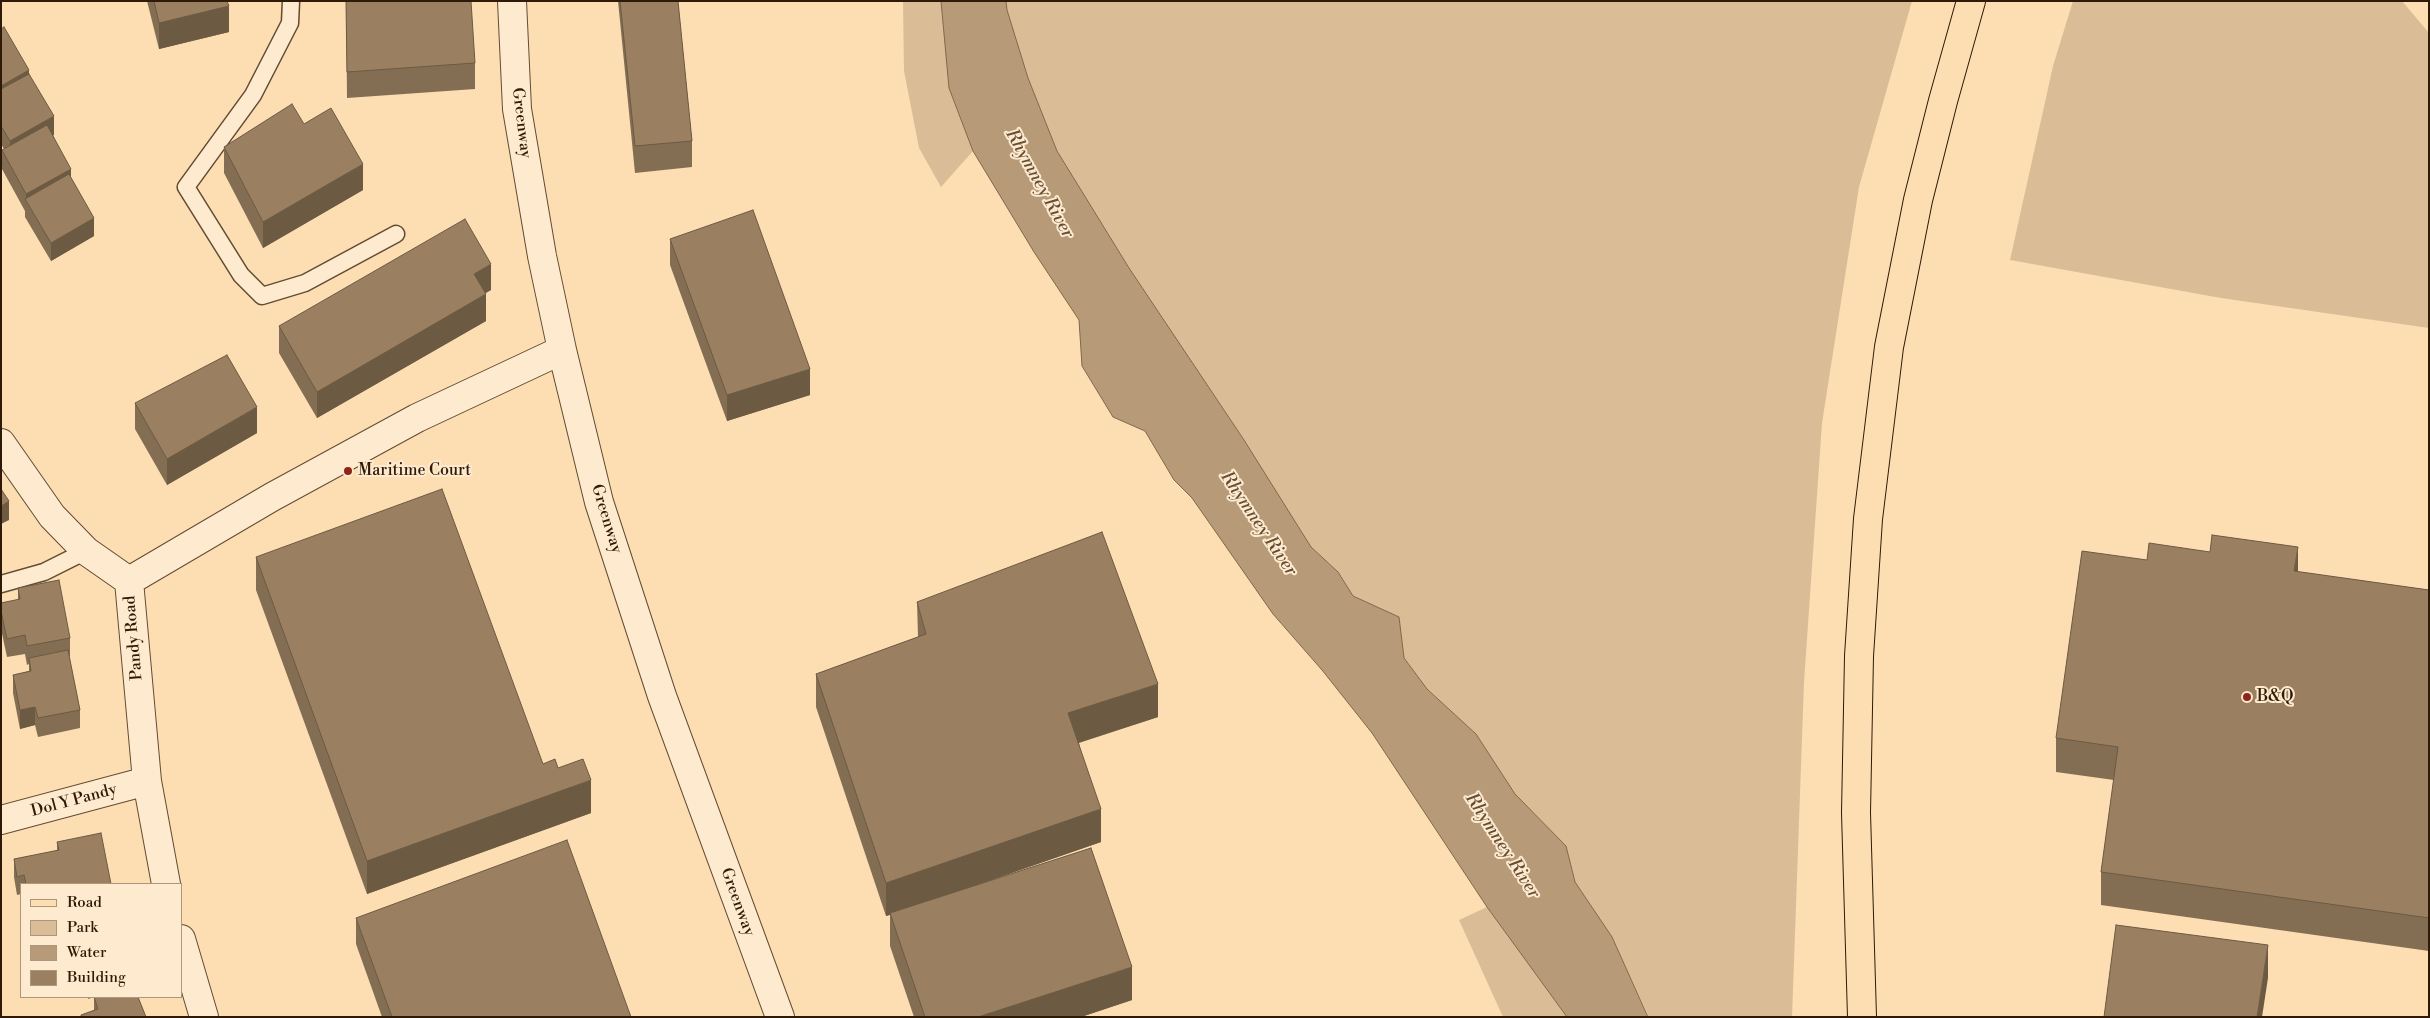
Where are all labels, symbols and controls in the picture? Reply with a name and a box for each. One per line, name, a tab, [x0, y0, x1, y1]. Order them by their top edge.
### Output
street label: Greenway	[507, 87, 535, 159]
water label: Rhymney River	[1000, 126, 1078, 242]
place label: Maritime Court	[358, 461, 471, 481]
marker: Maritime Court	[342, 465, 354, 477]
water label: Rhymney River	[1215, 468, 1301, 580]
street label: Greenway	[586, 482, 626, 556]
street label: Pandy Road	[121, 595, 147, 681]
place label: B&Q	[2257, 687, 2294, 707]
marker: B&Q	[2241, 691, 2253, 703]
street label: Dol Y Pandy	[29, 780, 119, 822]
water label: Rhymney River	[1460, 789, 1544, 903]
street label: Greenway	[716, 865, 758, 939]
legend	[20, 883, 182, 998]
text: Road	[67, 893, 102, 912]
text: Park	[67, 918, 98, 937]
text: Water	[67, 943, 106, 962]
text: Building	[67, 968, 126, 987]

